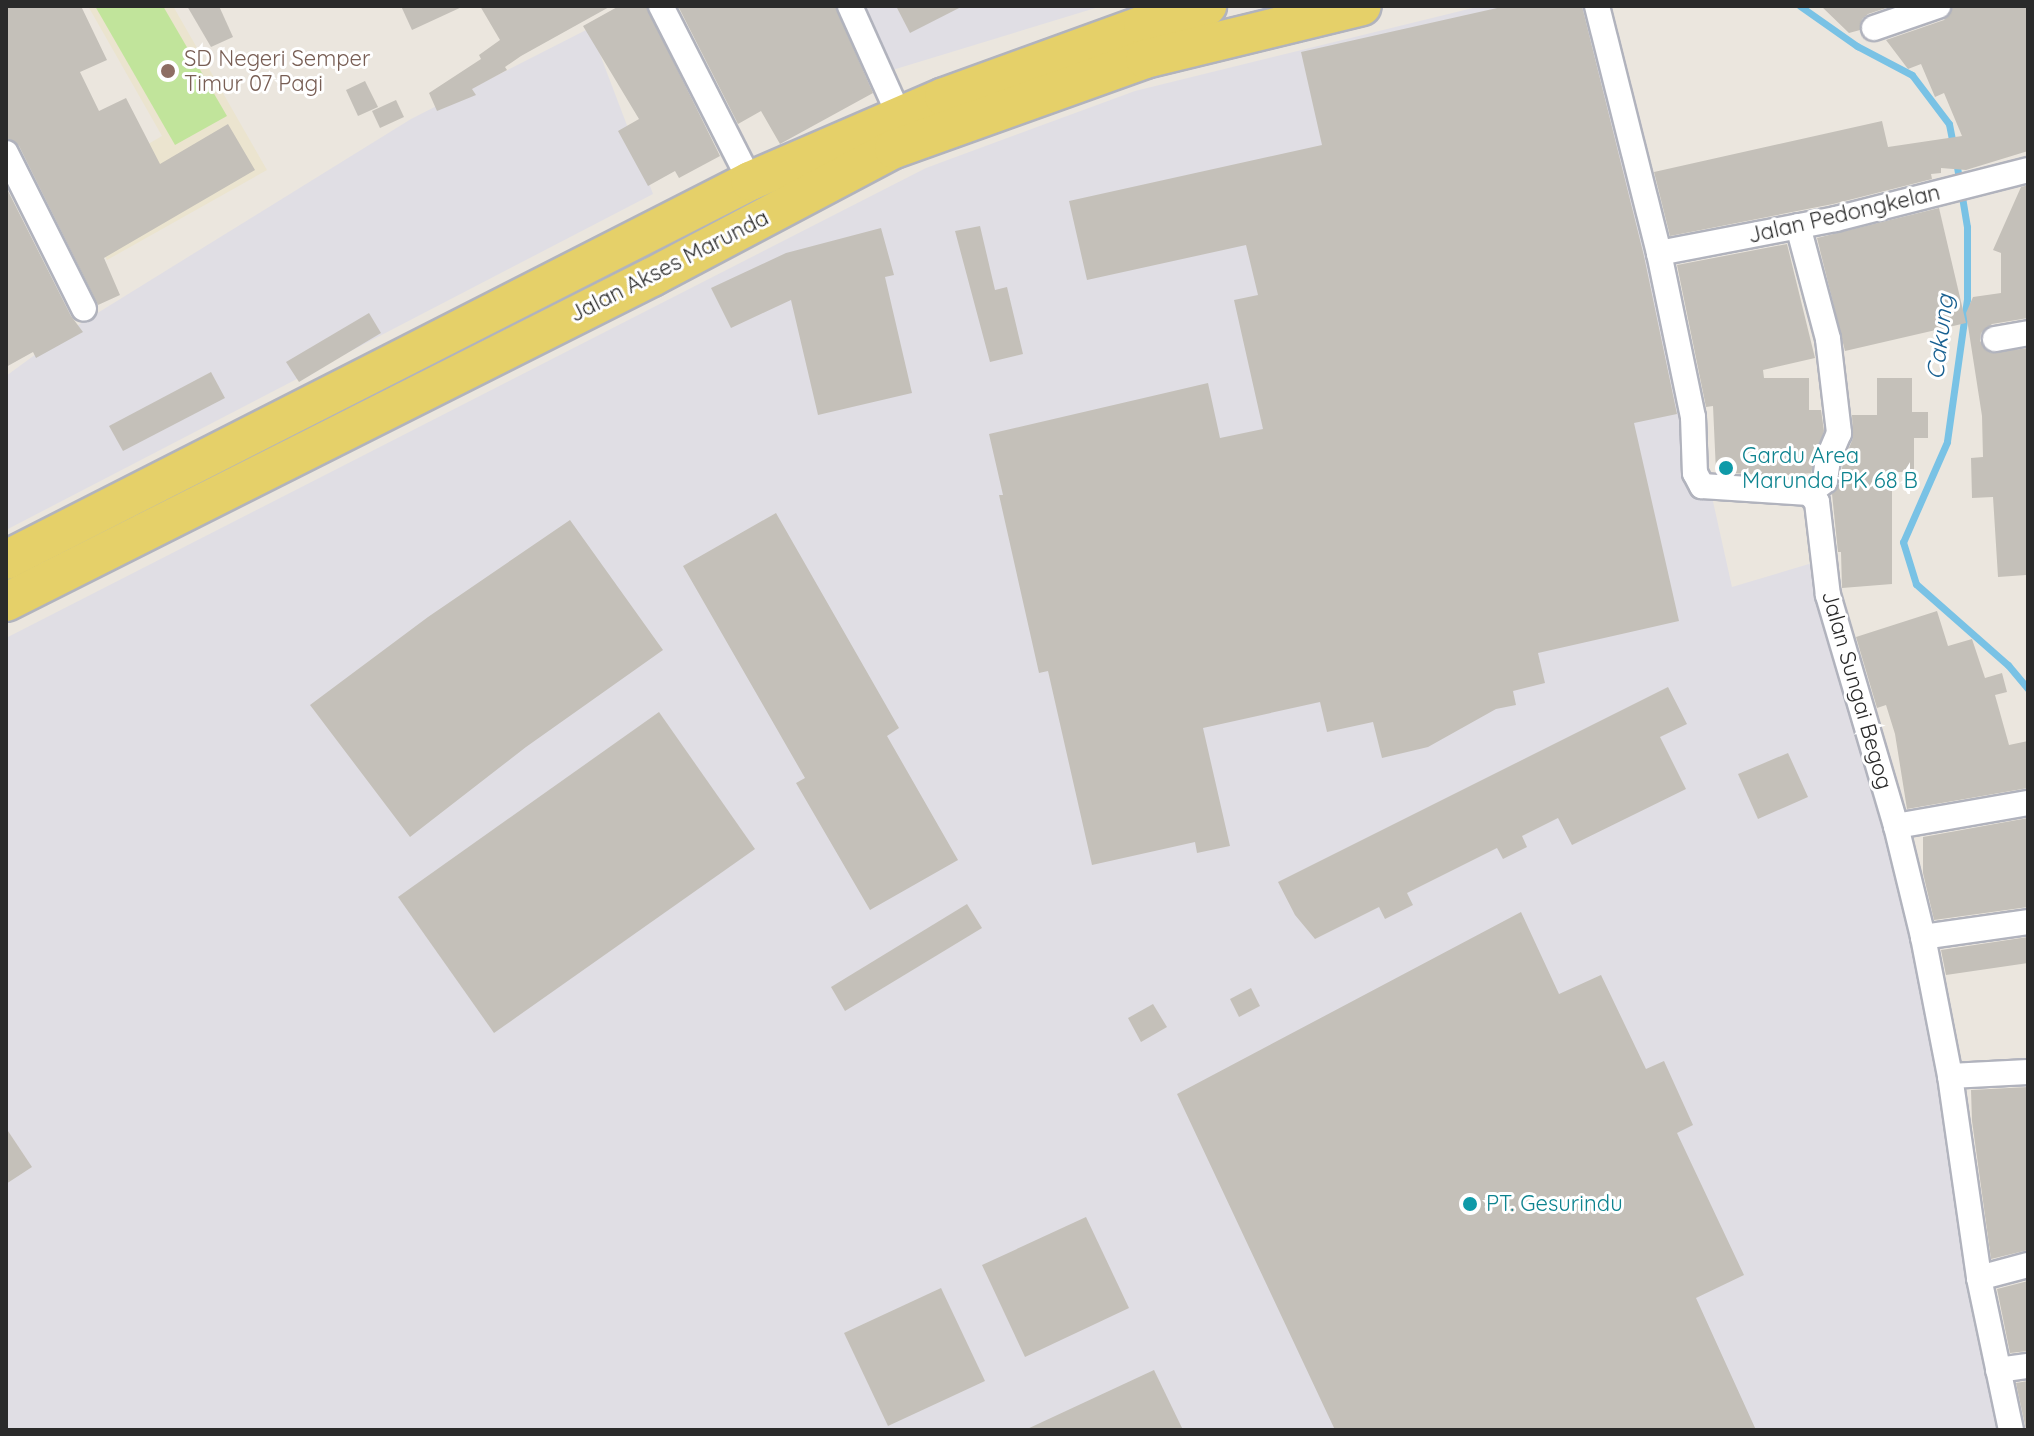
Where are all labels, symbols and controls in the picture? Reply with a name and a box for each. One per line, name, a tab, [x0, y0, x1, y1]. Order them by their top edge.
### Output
place label: SD Negeri Semper Timur 07 Pagi	[184, 45, 371, 96]
marker: SD Negeri Semper Timur 07 Pagi	[159, 62, 177, 80]
street label: Jalan Pedongkelan	[1745, 179, 1943, 249]
street label: Jalan Akses Marunda	[565, 204, 773, 328]
water label: Cakung	[1921, 293, 1959, 381]
place label: Gardu Area Marunda PK 68 B	[1742, 442, 1918, 494]
marker: Gardu Area Marunda PK 68 B	[1717, 459, 1735, 477]
street label: Jalan Sungai Begog	[1816, 588, 1898, 792]
place label: PT. Gesurindu	[1486, 1191, 1623, 1217]
marker: PT. Gesurindu	[1461, 1195, 1479, 1213]

